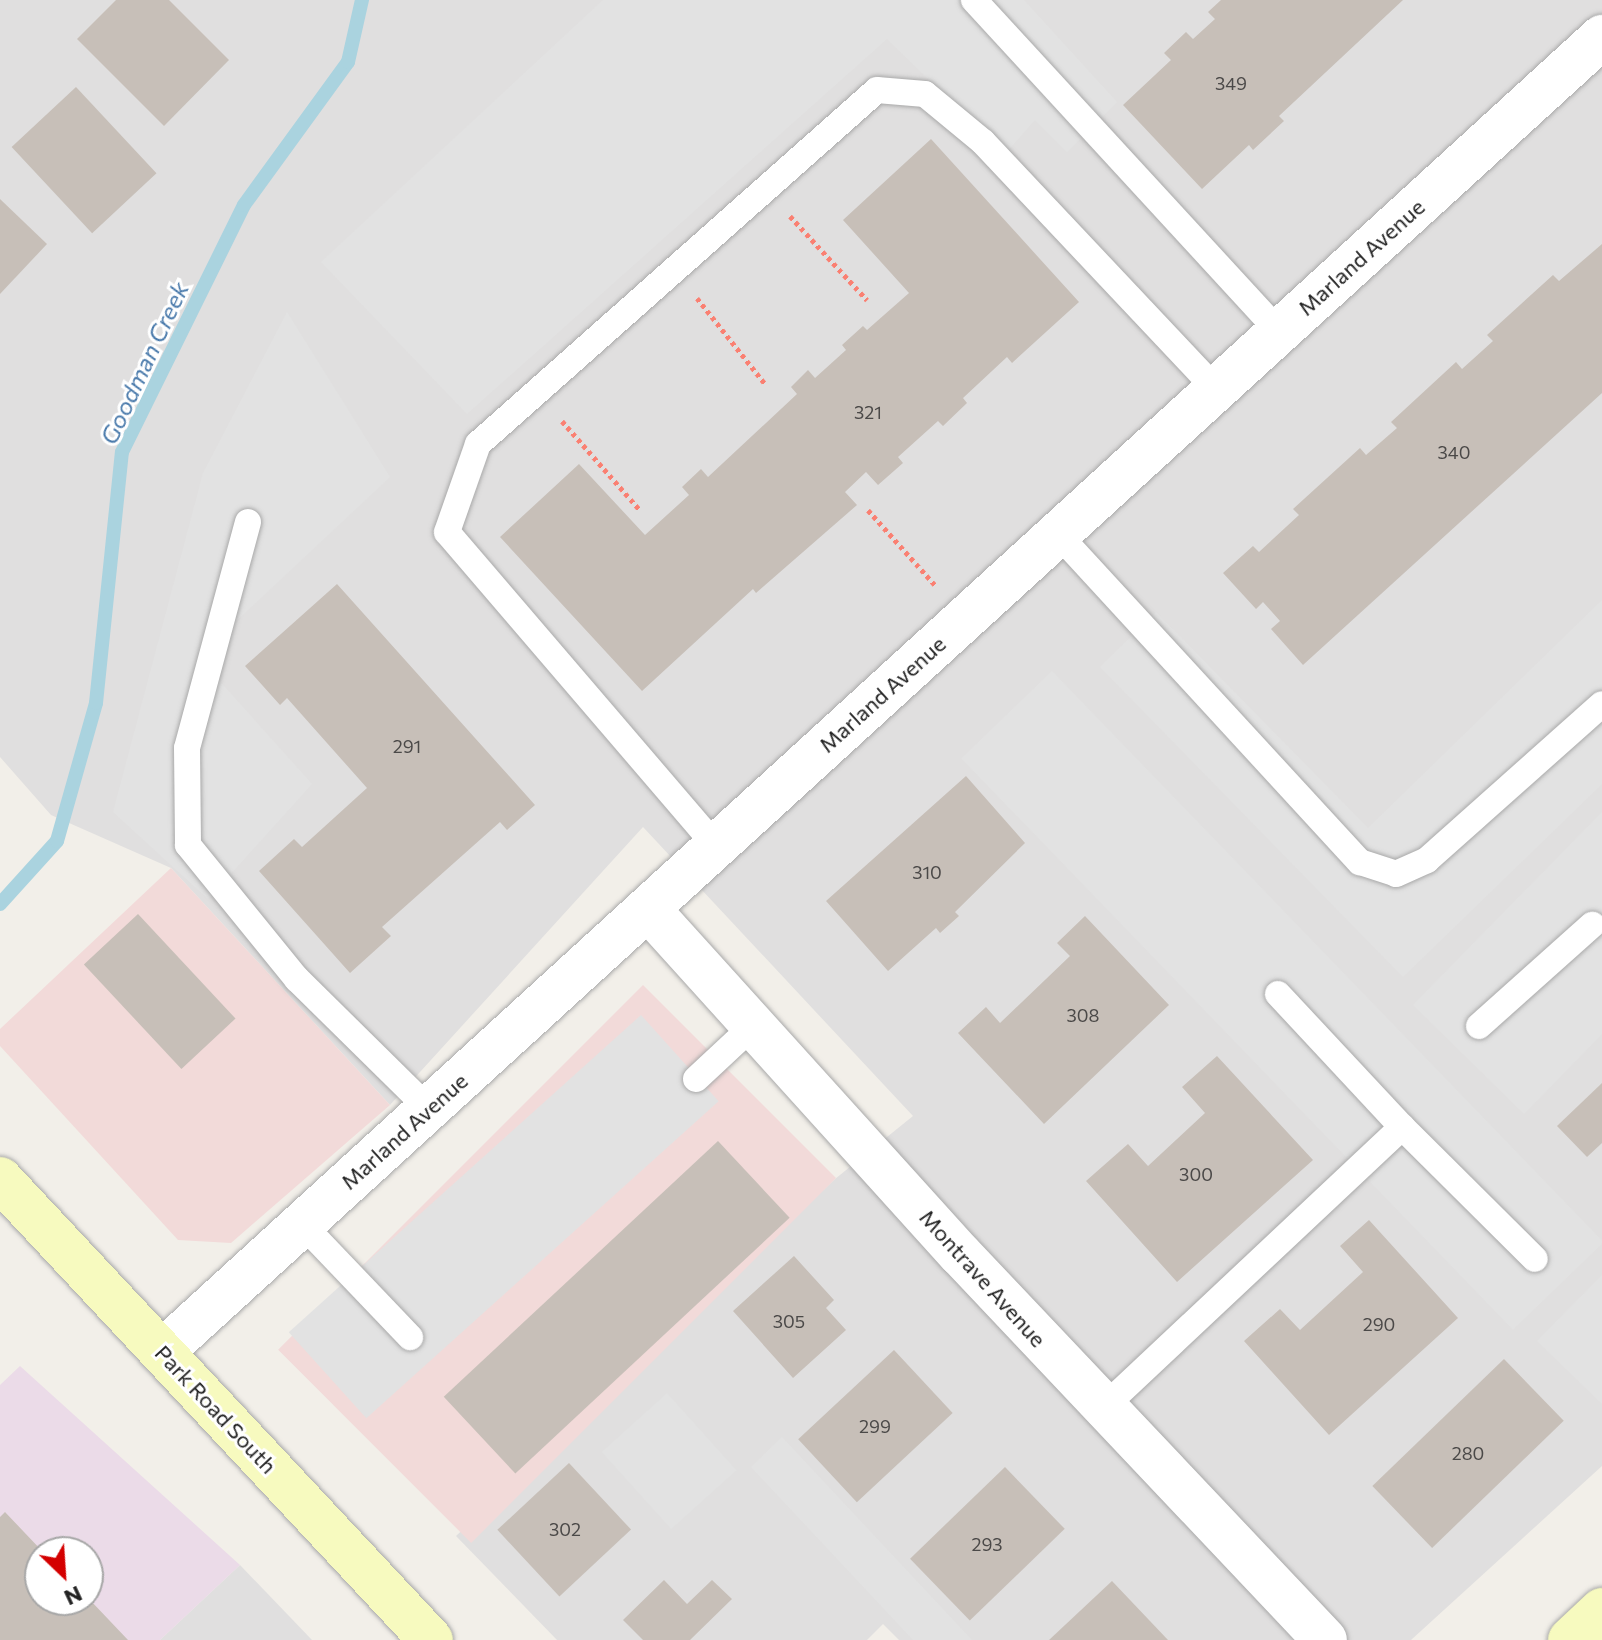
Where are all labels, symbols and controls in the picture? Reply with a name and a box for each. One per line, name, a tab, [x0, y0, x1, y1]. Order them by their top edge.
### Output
house number: 349	[1215, 72, 1247, 94]
street label: Marland Avenue	[1292, 193, 1430, 321]
water label: Goodman Creek	[94, 277, 194, 449]
house number: 321	[854, 401, 882, 423]
house number: 340	[1438, 441, 1470, 463]
street label: Marland Avenue	[813, 630, 951, 758]
house number: 291	[393, 735, 421, 757]
house number: 310	[912, 861, 942, 883]
house number: 308	[1067, 1004, 1099, 1026]
street label: Marland Avenue	[335, 1067, 473, 1195]
house number: 300	[1179, 1163, 1213, 1185]
street label: Montrave Avenue	[914, 1204, 1052, 1352]
house number: 305	[773, 1310, 805, 1332]
house number: 290	[1363, 1313, 1395, 1335]
street label: Park Road South	[150, 1339, 282, 1479]
house number: 299	[859, 1415, 891, 1437]
house number: 280	[1452, 1442, 1484, 1464]
house number: 302	[549, 1518, 581, 1540]
house number: 293	[971, 1533, 1003, 1555]
north arrow	[24, 1536, 104, 1616]
text: N	[60, 1581, 87, 1612]

